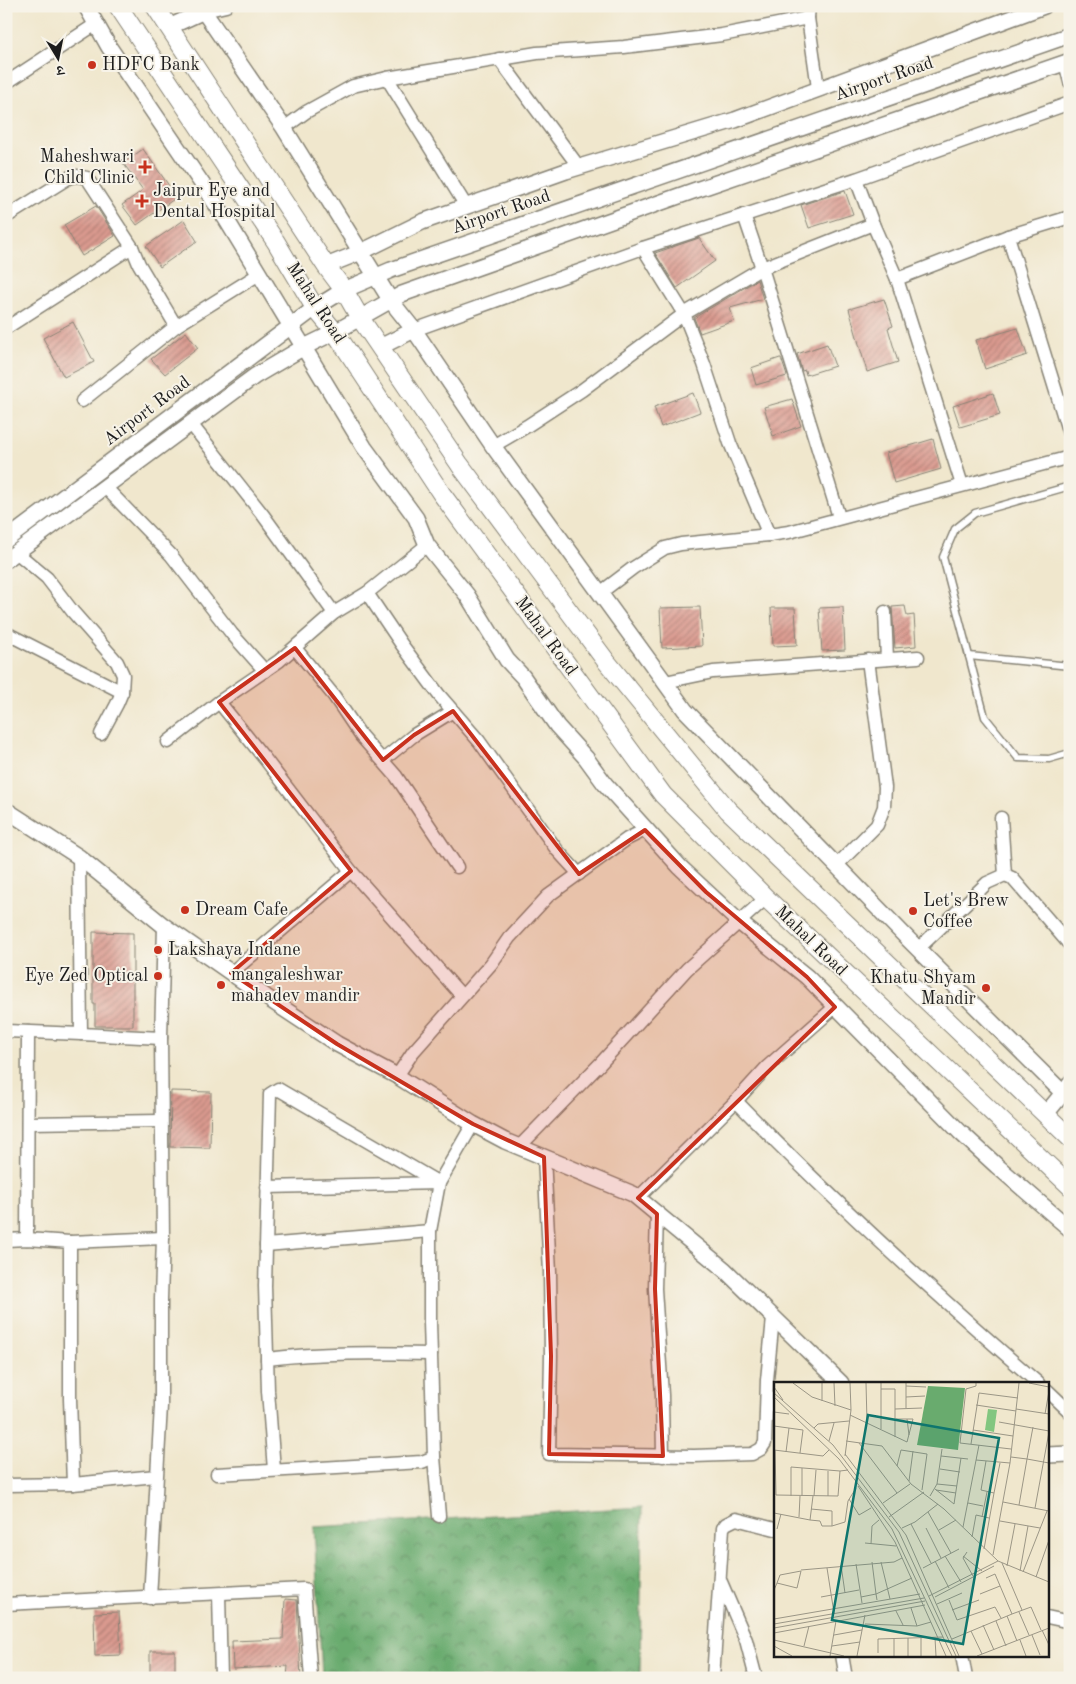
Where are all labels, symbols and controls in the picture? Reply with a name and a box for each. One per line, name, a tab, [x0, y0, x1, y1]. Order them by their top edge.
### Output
north arrow	[32, 32, 82, 82]
street label: Airport Road	[832, 54, 936, 104]
place label: HDFC Bank	[102, 56, 200, 74]
marker: HDFC Bank	[86, 59, 98, 71]
text: उ	[55, 62, 66, 77]
place label: Maheshwari Child Clinic	[40, 148, 134, 187]
marker: Maheshwari Child Clinic	[138, 160, 152, 174]
place label: Jaipur Eye and Dental Hospital	[153, 182, 275, 221]
street label: Airport Road	[449, 187, 553, 237]
marker: Jaipur Eye and Dental Hospital	[135, 194, 149, 208]
street label: Mahal Road	[283, 259, 349, 347]
street label: Airport Road	[100, 373, 194, 449]
street label: Mahal Road	[511, 593, 581, 679]
place label: Let's Brew Coffee	[923, 892, 1009, 931]
place label: Dream Cafe	[195, 901, 288, 919]
street label: Mahal Road	[771, 902, 851, 980]
marker: Dream Cafe	[179, 904, 191, 916]
marker: Let's Brew Coffee	[907, 905, 919, 917]
place label: Lakshaya Indane	[168, 941, 301, 959]
marker: Lakshaya Indane	[152, 944, 164, 956]
place label: mangaleshwar mahadev mandir	[231, 966, 360, 1005]
place label: Eye Zed Optical	[24, 967, 148, 985]
place label: Khatu Shyam Mandir	[870, 969, 977, 1008]
marker: Eye Zed Optical	[152, 970, 164, 982]
marker: mangaleshwar mahadev mandir	[215, 979, 227, 991]
marker: Khatu Shyam Mandir	[980, 982, 992, 994]
inset map	[774, 1382, 1048, 1656]

